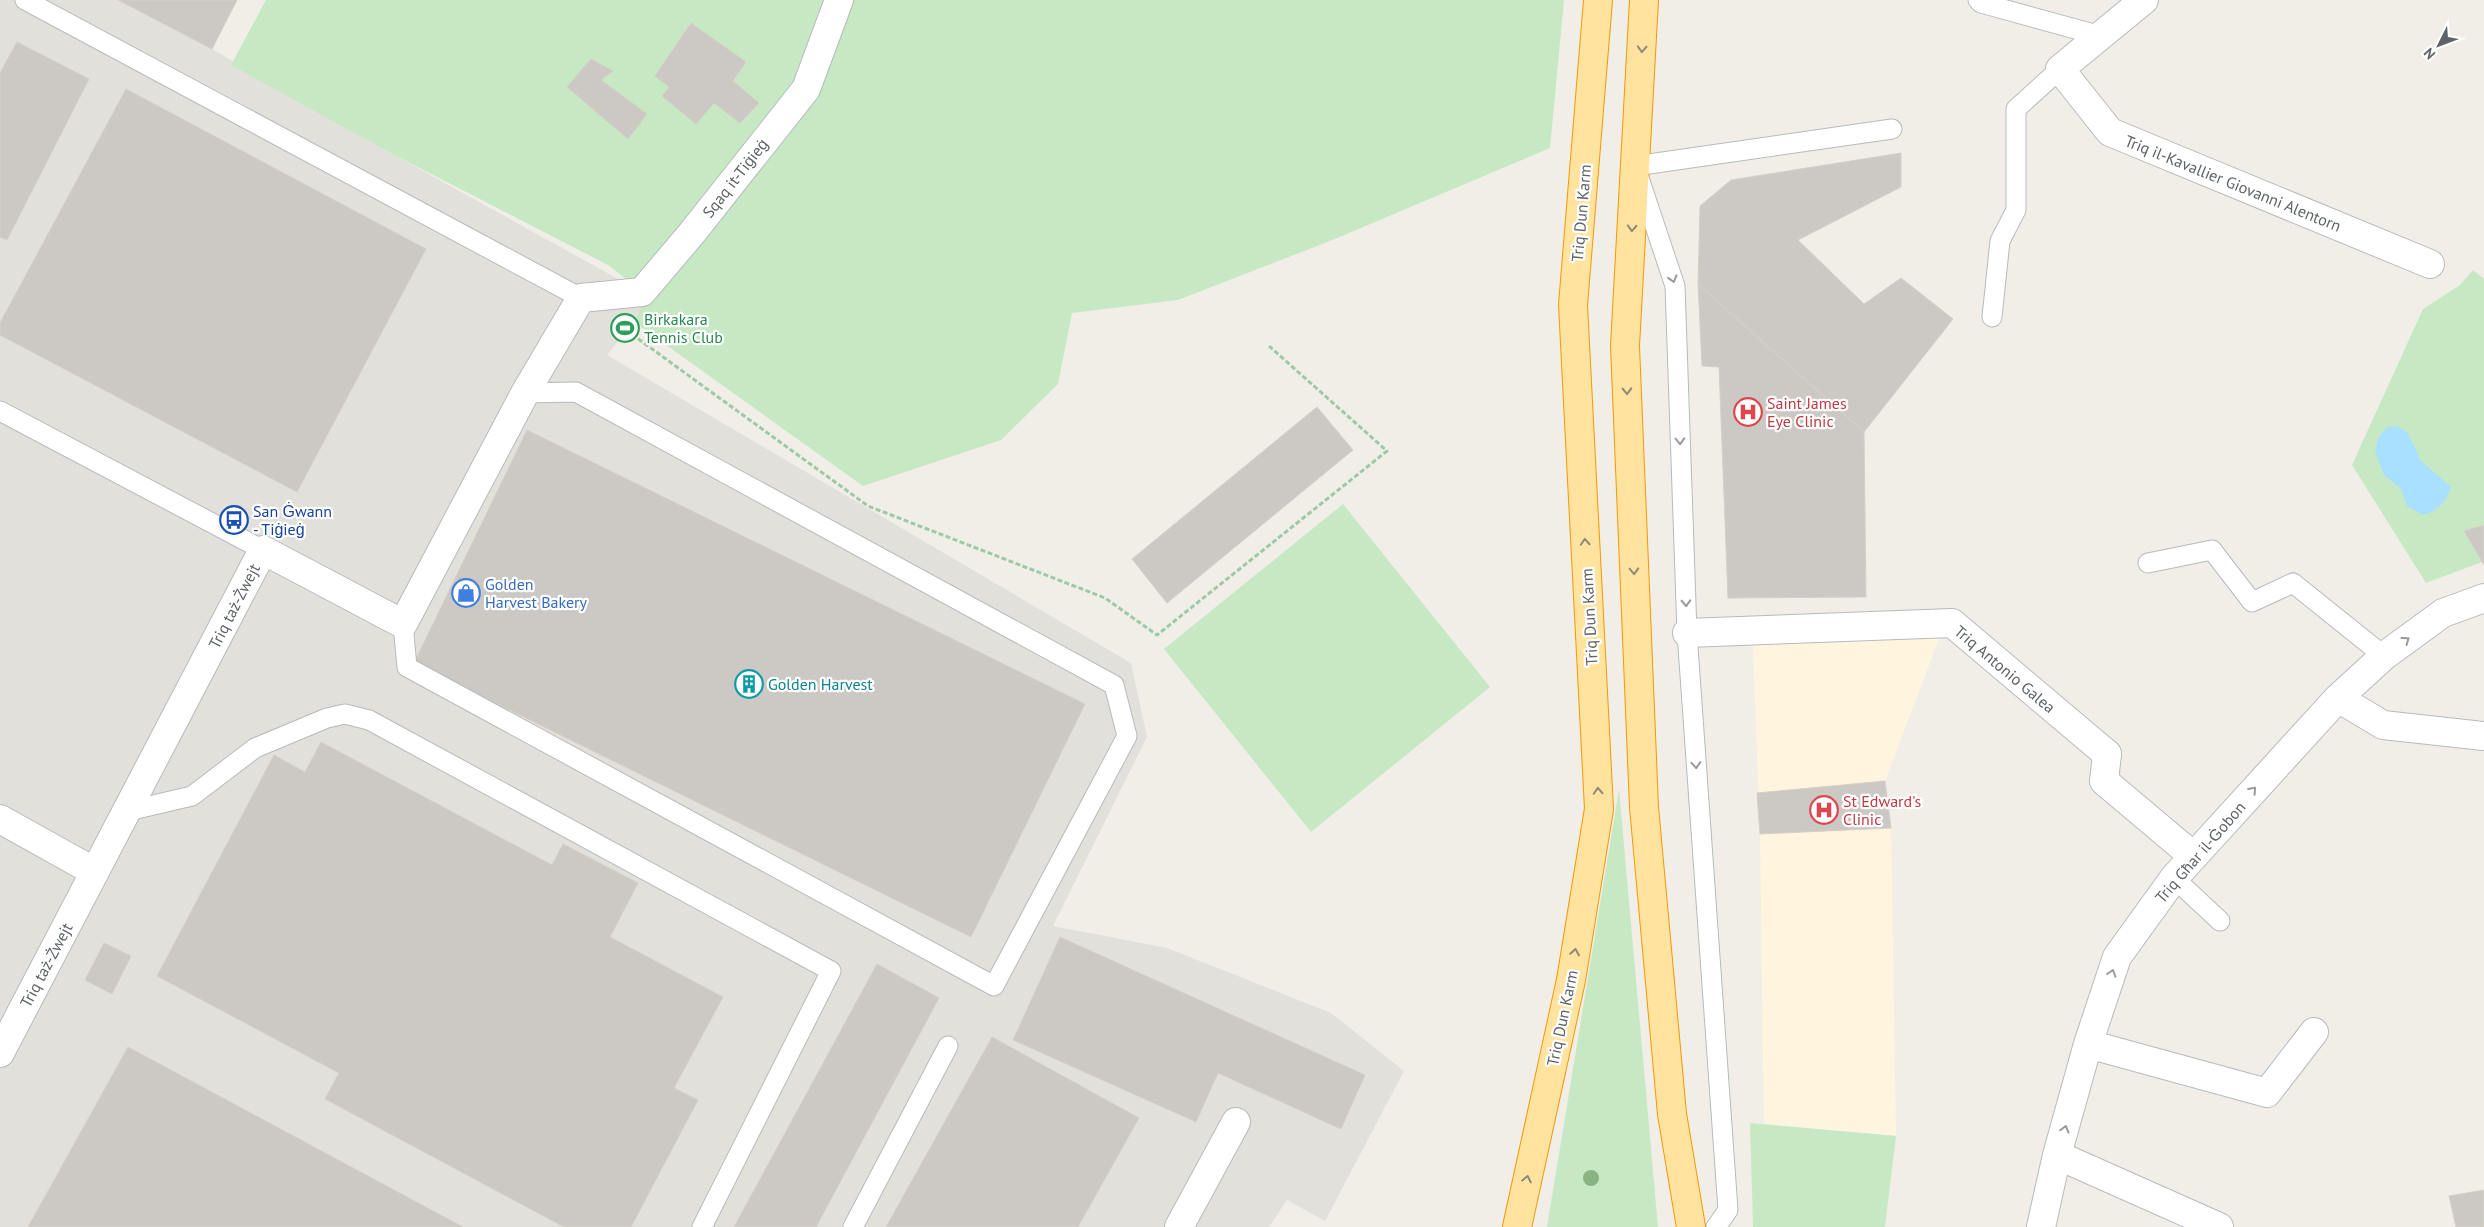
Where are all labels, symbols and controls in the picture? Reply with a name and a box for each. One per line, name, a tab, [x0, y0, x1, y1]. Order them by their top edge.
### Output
north arrow	[2414, 20, 2464, 70]
text: N	[2420, 44, 2439, 63]
one-way arrow	[1636, 45, 1647, 53]
street label: Triq il-Kavallier Giovanni Alentorn	[2122, 130, 2344, 236]
street label: Sqaq it-Tiġieġ	[698, 134, 772, 222]
street label: Triq Dun Karm	[1567, 164, 1595, 262]
one-way arrow	[1626, 225, 1637, 233]
one-way arrow	[1667, 274, 1677, 282]
place label: Birkakara Tennis Club	[644, 309, 723, 347]
sports icon: Birkakara Tennis Club	[610, 313, 640, 343]
one-way arrow	[1622, 387, 1632, 395]
place label: Saint James Eye Clinic	[1767, 393, 1847, 431]
hospital icon: Saint James Eye Clinic	[1733, 397, 1763, 427]
one-way arrow	[1675, 437, 1686, 445]
place label: San Ġwann - Tiġieġ	[253, 501, 332, 539]
bus stop icon: San Ġwann - Tiġieġ	[219, 505, 249, 535]
one-way arrow	[1580, 537, 1591, 545]
street label: Triq taż-Żwejt	[204, 560, 264, 652]
one-way arrow	[1629, 567, 1640, 575]
street label: Triq Dun Karm	[1576, 568, 1602, 666]
place label: Golden Harvest Bakery	[485, 574, 588, 612]
shop icon: Golden Harvest Bakery	[451, 578, 481, 608]
one-way arrow	[1680, 599, 1691, 607]
street label: Triq Antonio Galea	[1950, 621, 2060, 717]
one-way arrow	[2400, 637, 2410, 646]
building icon: Golden Harvest	[734, 669, 764, 699]
place label: Golden Harvest	[768, 674, 873, 694]
one-way arrow	[1691, 761, 1702, 769]
one-way arrow	[1592, 787, 1603, 795]
one-way arrow	[2247, 787, 2256, 796]
place label: St Edward's Clinic	[1843, 791, 1922, 829]
hospital icon: St Edward's Clinic	[1809, 795, 1839, 825]
street label: Triq Għar il-Ġobon	[2151, 797, 2249, 907]
street label: Triq taż-Żwejt	[15, 919, 77, 1011]
one-way arrow	[1570, 948, 1580, 956]
street label: Triq Dun Karm	[1542, 968, 1582, 1068]
one-way arrow	[2106, 969, 2116, 978]
one-way arrow	[2059, 1125, 2069, 1133]
one-way arrow	[1521, 1175, 1532, 1184]

